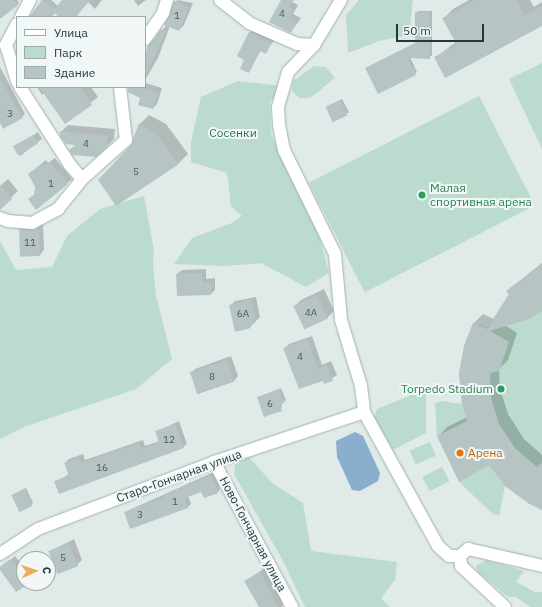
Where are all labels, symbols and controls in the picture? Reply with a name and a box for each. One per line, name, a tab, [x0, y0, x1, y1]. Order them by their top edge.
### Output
house number: 4	[279, 8, 285, 20]
house number: 1	[174, 10, 180, 22]
legend	[16, 16, 146, 88]
scale bar	[398, 16, 486, 42]
text: 50 m	[403, 23, 431, 38]
text: Улица	[54, 25, 88, 40]
text: Парк	[54, 45, 82, 60]
text: Здание	[54, 65, 95, 80]
house number: 3	[7, 108, 13, 120]
park label: Сосенки	[209, 126, 257, 140]
house number: 4	[83, 138, 89, 150]
house number: 5	[133, 166, 139, 178]
house number: 1	[48, 178, 54, 190]
place label: Малая спортивная арена	[430, 181, 532, 209]
marker: Малая спортивная арена	[417, 190, 427, 200]
house number: 11	[24, 237, 36, 249]
house number: 4А	[305, 307, 317, 319]
house number: 6А	[237, 308, 249, 320]
house number: 4	[297, 351, 303, 363]
house number: 8	[209, 371, 215, 383]
place label: Torpedo Stadium	[401, 382, 493, 396]
marker: Torpedo Stadium	[496, 384, 506, 394]
house number: 6	[267, 398, 273, 410]
house number: 12	[163, 434, 175, 446]
place label: Арена	[468, 446, 503, 460]
street label: Старо-Гончарная улица	[114, 447, 244, 505]
marker: Арена	[455, 448, 465, 458]
house number: 16	[96, 462, 108, 474]
street label: Ново-Гончарная улица	[217, 474, 289, 594]
house number: 1	[172, 496, 178, 508]
house number: 3	[137, 509, 143, 521]
north arrow	[16, 551, 56, 591]
house number: 5	[60, 552, 66, 564]
text: С	[40, 566, 54, 574]

